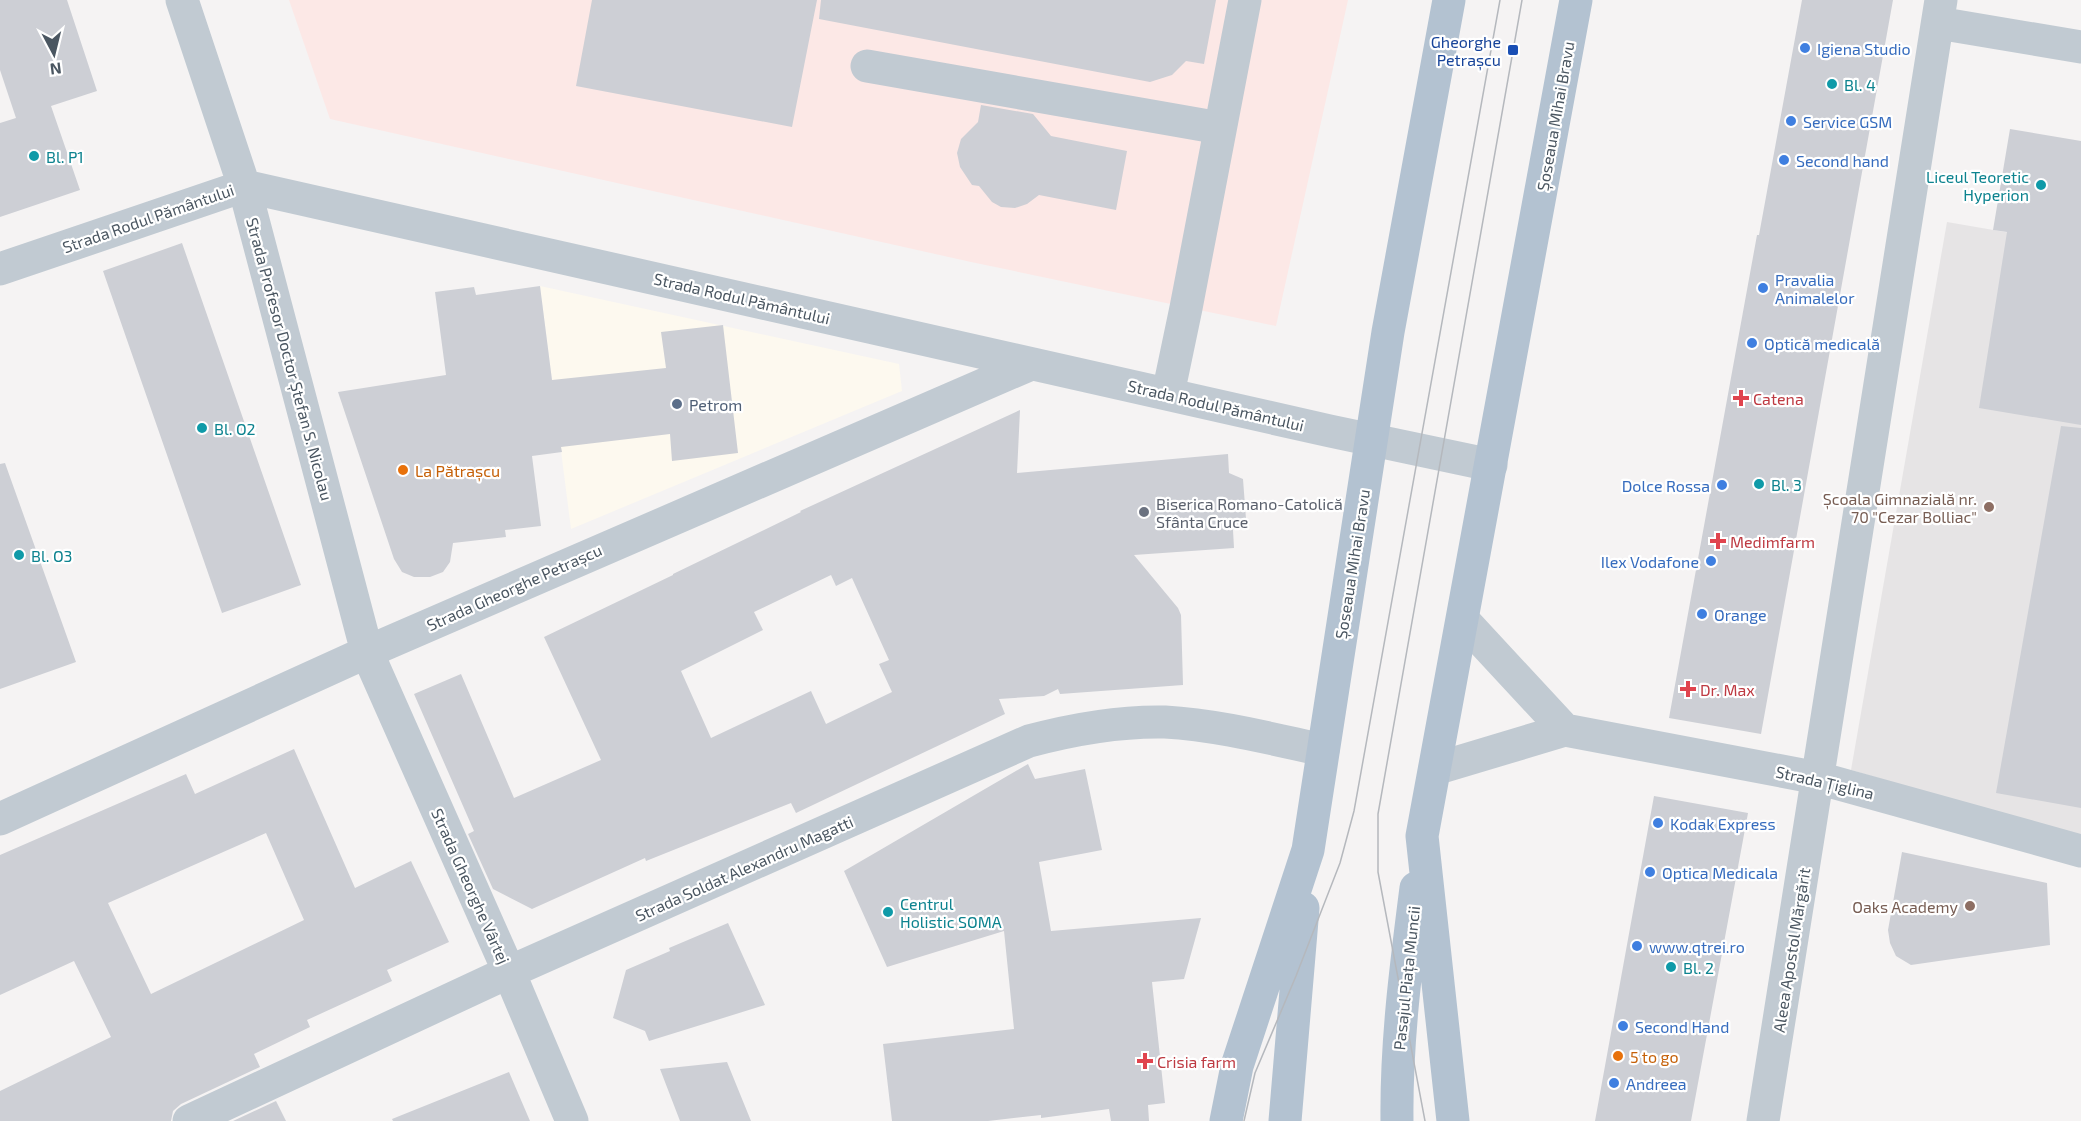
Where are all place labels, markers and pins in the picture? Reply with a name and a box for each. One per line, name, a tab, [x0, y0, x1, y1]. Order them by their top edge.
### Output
place label: Gheorghe Petrașcu	[1431, 32, 1501, 71]
place label: Igiena Studio	[1817, 39, 1911, 58]
marker: Igiena Studio	[1798, 41, 1812, 55]
marker: Gheorghe Petrașcu	[1506, 43, 1520, 57]
place label: Bl. 4	[1844, 75, 1876, 94]
marker: Bl. 4	[1825, 77, 1839, 91]
place label: Service GSM	[1803, 112, 1892, 131]
marker: Service GSM	[1784, 114, 1798, 128]
place label: Bl. P1	[46, 147, 84, 166]
marker: Bl. P1	[27, 149, 41, 163]
place label: Second hand	[1796, 151, 1889, 170]
marker: Second hand	[1777, 153, 1791, 167]
place label: Liceul Teoretic Hyperion	[1926, 167, 2029, 204]
marker: Liceul Teoretic Hyperion	[2034, 178, 2048, 192]
place label: Pravalia Animalelor	[1775, 270, 1855, 307]
marker: Pravalia Animalelor	[1756, 281, 1770, 295]
place label: Optică medicală	[1764, 334, 1880, 353]
marker: Optică medicală	[1745, 336, 1759, 350]
place label: Catena	[1753, 389, 1804, 408]
marker: Catena	[1734, 391, 1748, 405]
place label: Petrom	[689, 395, 742, 414]
marker: Petrom	[670, 397, 684, 411]
place label: Bl. O2	[214, 419, 256, 438]
marker: Bl. O2	[195, 421, 209, 435]
place label: La Pătrașcu	[415, 461, 500, 482]
marker: La Pătrașcu	[396, 463, 410, 477]
place label: Bl. 3	[1771, 475, 1802, 494]
place label: Dolce Rossa	[1622, 476, 1710, 495]
marker: Bl. 3	[1752, 477, 1766, 491]
marker: Dolce Rossa	[1715, 478, 1729, 492]
place label: Școala Gimnazială nr. 70 "Cezar Bolliac"	[1823, 489, 1977, 526]
place label: Biserica Romano-Catolică Sfânta Cruce	[1156, 494, 1343, 531]
marker: Școala Gimnazială nr. 70 "Cezar Bolliac"	[1982, 500, 1996, 514]
marker: Biserica Romano-Catolică Sfânta Cruce	[1137, 505, 1151, 519]
place label: Medimfarm	[1730, 532, 1815, 551]
marker: Medimfarm	[1711, 534, 1725, 548]
place label: Bl. O3	[31, 546, 73, 565]
marker: Bl. O3	[12, 548, 26, 562]
place label: Ilex Vodafone	[1601, 552, 1699, 571]
marker: Ilex Vodafone	[1704, 554, 1718, 568]
place label: Orange	[1714, 605, 1767, 624]
marker: Orange	[1695, 607, 1709, 621]
place label: Dr. Max	[1700, 680, 1755, 699]
marker: Dr. Max	[1681, 682, 1695, 696]
place label: Kodak Express	[1670, 814, 1776, 833]
marker: Kodak Express	[1651, 816, 1665, 830]
place label: Optica Medicala	[1662, 863, 1778, 882]
marker: Optica Medicala	[1643, 865, 1657, 879]
place label: Centrul Holistic SOMA	[900, 894, 1002, 931]
place label: Oaks Academy	[1852, 897, 1959, 916]
marker: Oaks Academy	[1963, 899, 1977, 913]
marker: Centrul Holistic SOMA	[881, 905, 895, 919]
place label: www.qtrei.ro	[1649, 937, 1745, 956]
marker: www.qtrei.ro	[1630, 939, 1644, 953]
place label: Bl. 2	[1683, 958, 1714, 977]
marker: Bl. 2	[1664, 960, 1678, 974]
place label: Second Hand	[1635, 1017, 1729, 1036]
marker: Second Hand	[1616, 1019, 1630, 1033]
place label: 5 to go	[1630, 1047, 1679, 1066]
marker: 5 to go	[1611, 1049, 1625, 1063]
place label: Crisia farm	[1157, 1052, 1236, 1071]
marker: Crisia farm	[1138, 1054, 1152, 1068]
place label: Andreea	[1626, 1074, 1687, 1093]
marker: Andreea	[1607, 1076, 1621, 1090]

